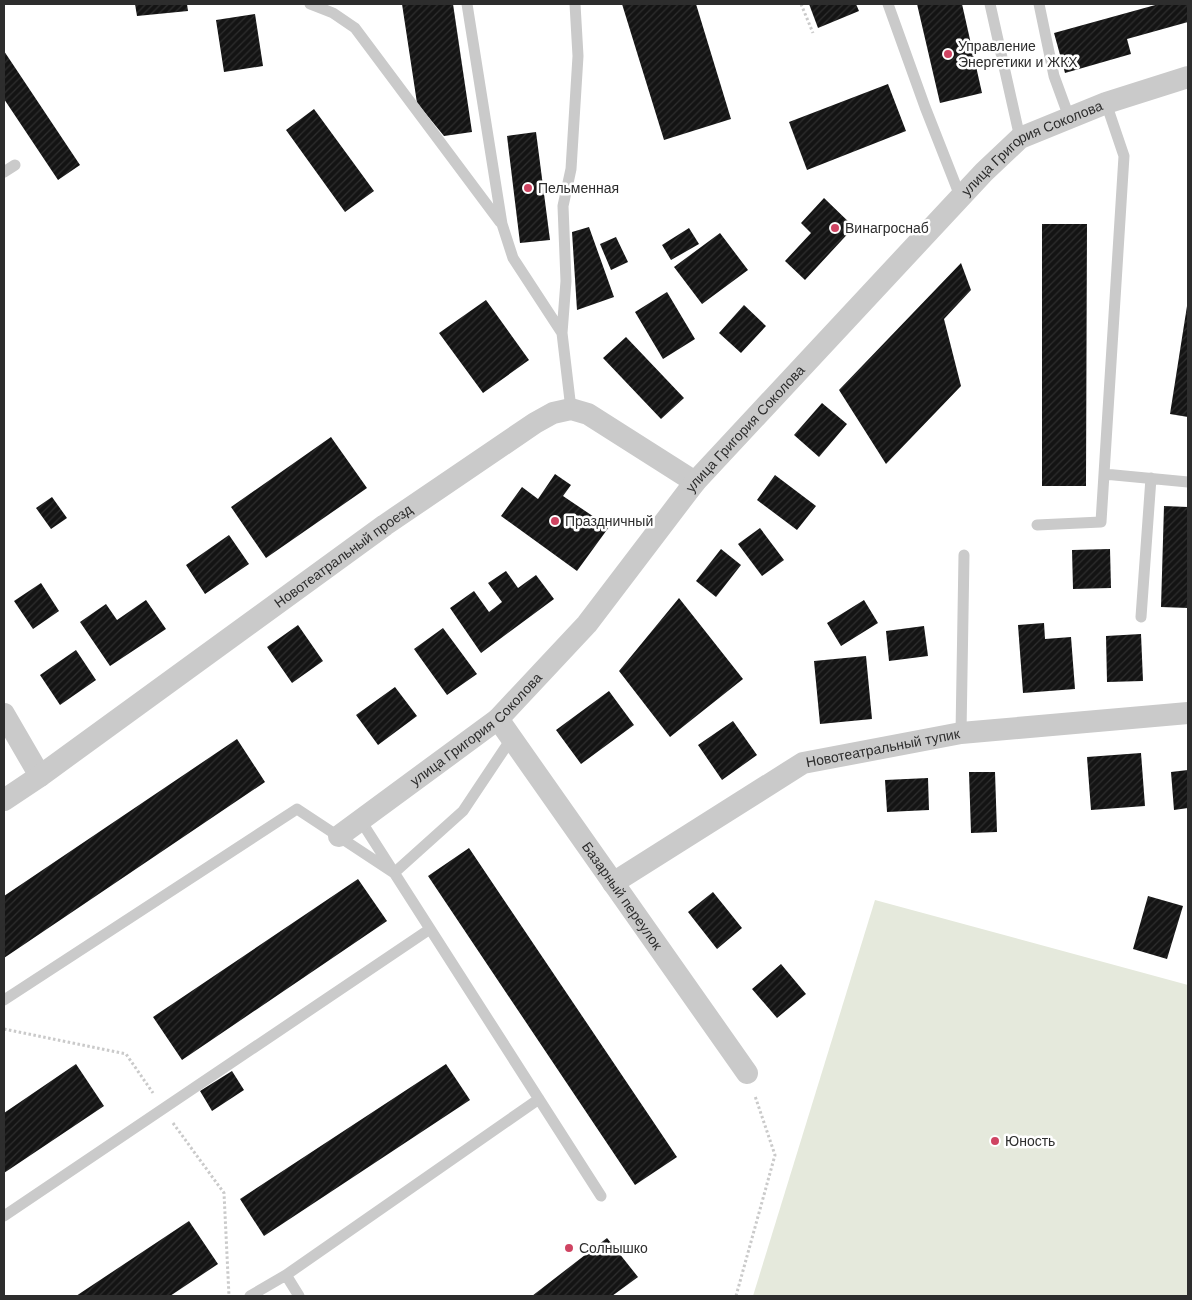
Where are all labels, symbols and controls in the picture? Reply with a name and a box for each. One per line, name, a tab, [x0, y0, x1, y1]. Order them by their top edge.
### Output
place label: Управление Энергетики и ЖКХ	[958, 38, 1078, 70]
marker: Управление Энергетики и ЖКХ	[942, 48, 954, 60]
street label: улица Григория Соколова	[958, 97, 1105, 199]
place label: Пельменная	[538, 180, 619, 196]
marker: Пельменная	[522, 182, 534, 194]
place label: Винагроснаб	[845, 220, 929, 236]
marker: Винагроснаб	[829, 222, 841, 234]
street label: улица Григория Соколова	[682, 362, 808, 495]
street label: Новотеатральный проезд	[271, 501, 415, 611]
place label: Праздничный	[565, 513, 653, 529]
marker: Праздничный	[549, 515, 561, 527]
street label: улица Григория Соколова	[407, 669, 545, 789]
street label: Новотеатральный тупик	[805, 725, 962, 770]
street label: Базарный переулок	[579, 839, 666, 953]
place label: Юность	[1005, 1133, 1055, 1149]
marker: Юность	[989, 1135, 1001, 1147]
place label: Солнышко	[579, 1240, 648, 1256]
marker: Солнышко	[563, 1242, 575, 1254]

